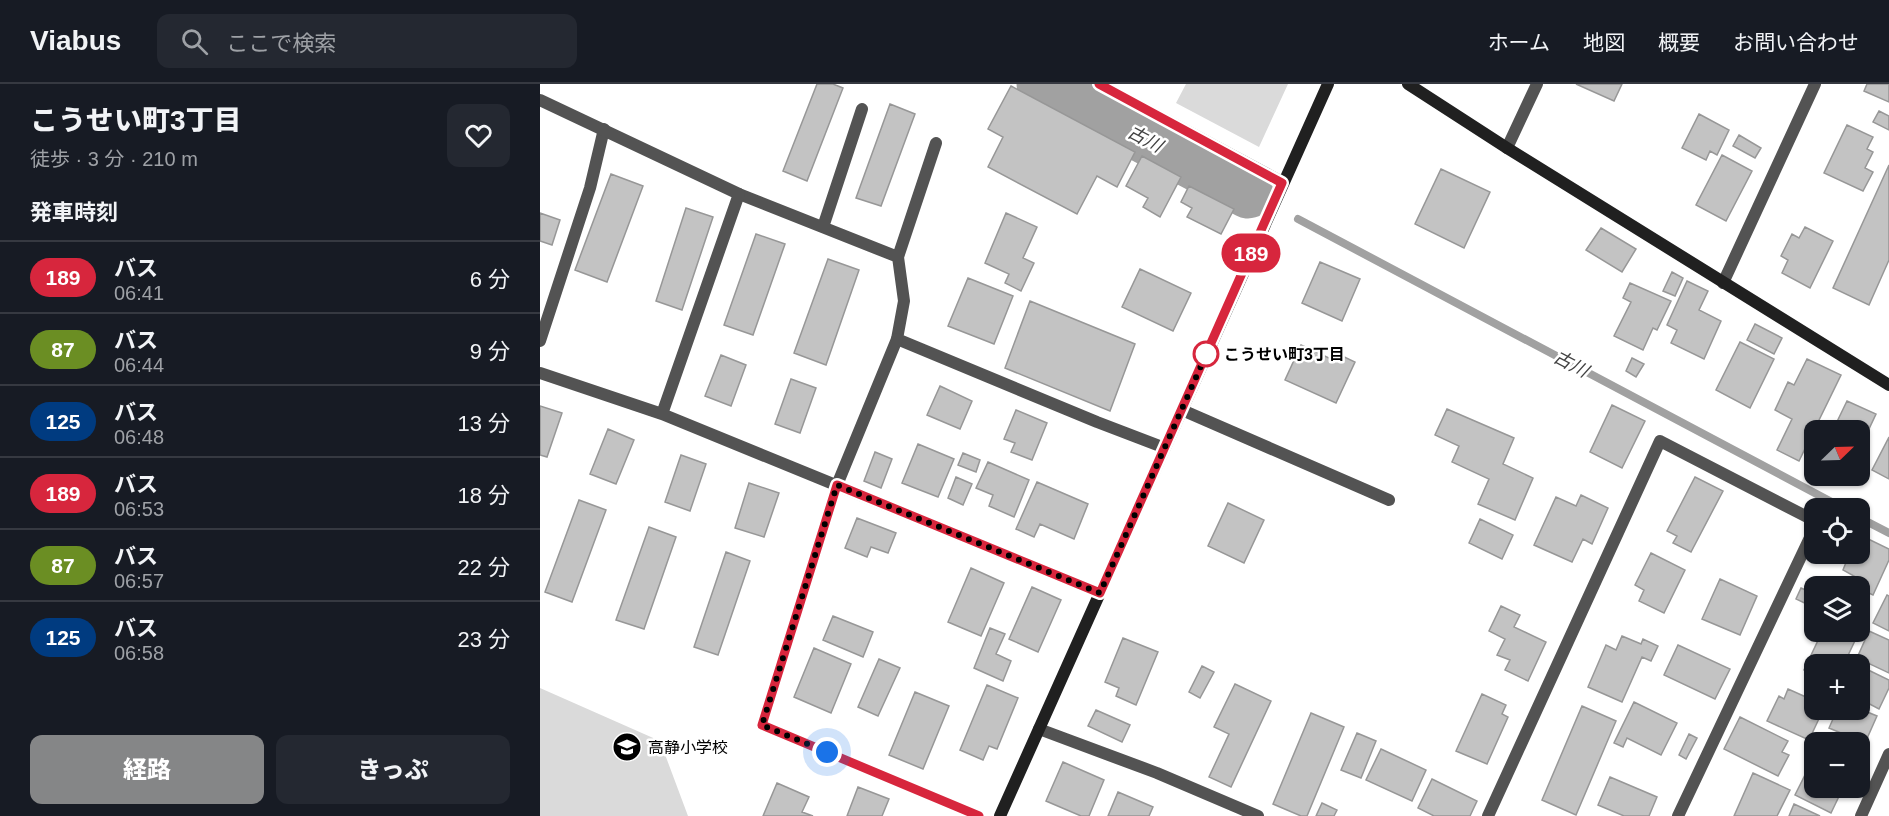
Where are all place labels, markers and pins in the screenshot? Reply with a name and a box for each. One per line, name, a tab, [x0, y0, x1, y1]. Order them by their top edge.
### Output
marker: こうせい町3丁目	[1193, 341, 1219, 367]
place label: こうせい町3丁目	[1224, 346, 1345, 363]
school or university icon: 高静小学校	[611, 731, 643, 763]
place label: 高静小学校	[648, 739, 728, 756]

